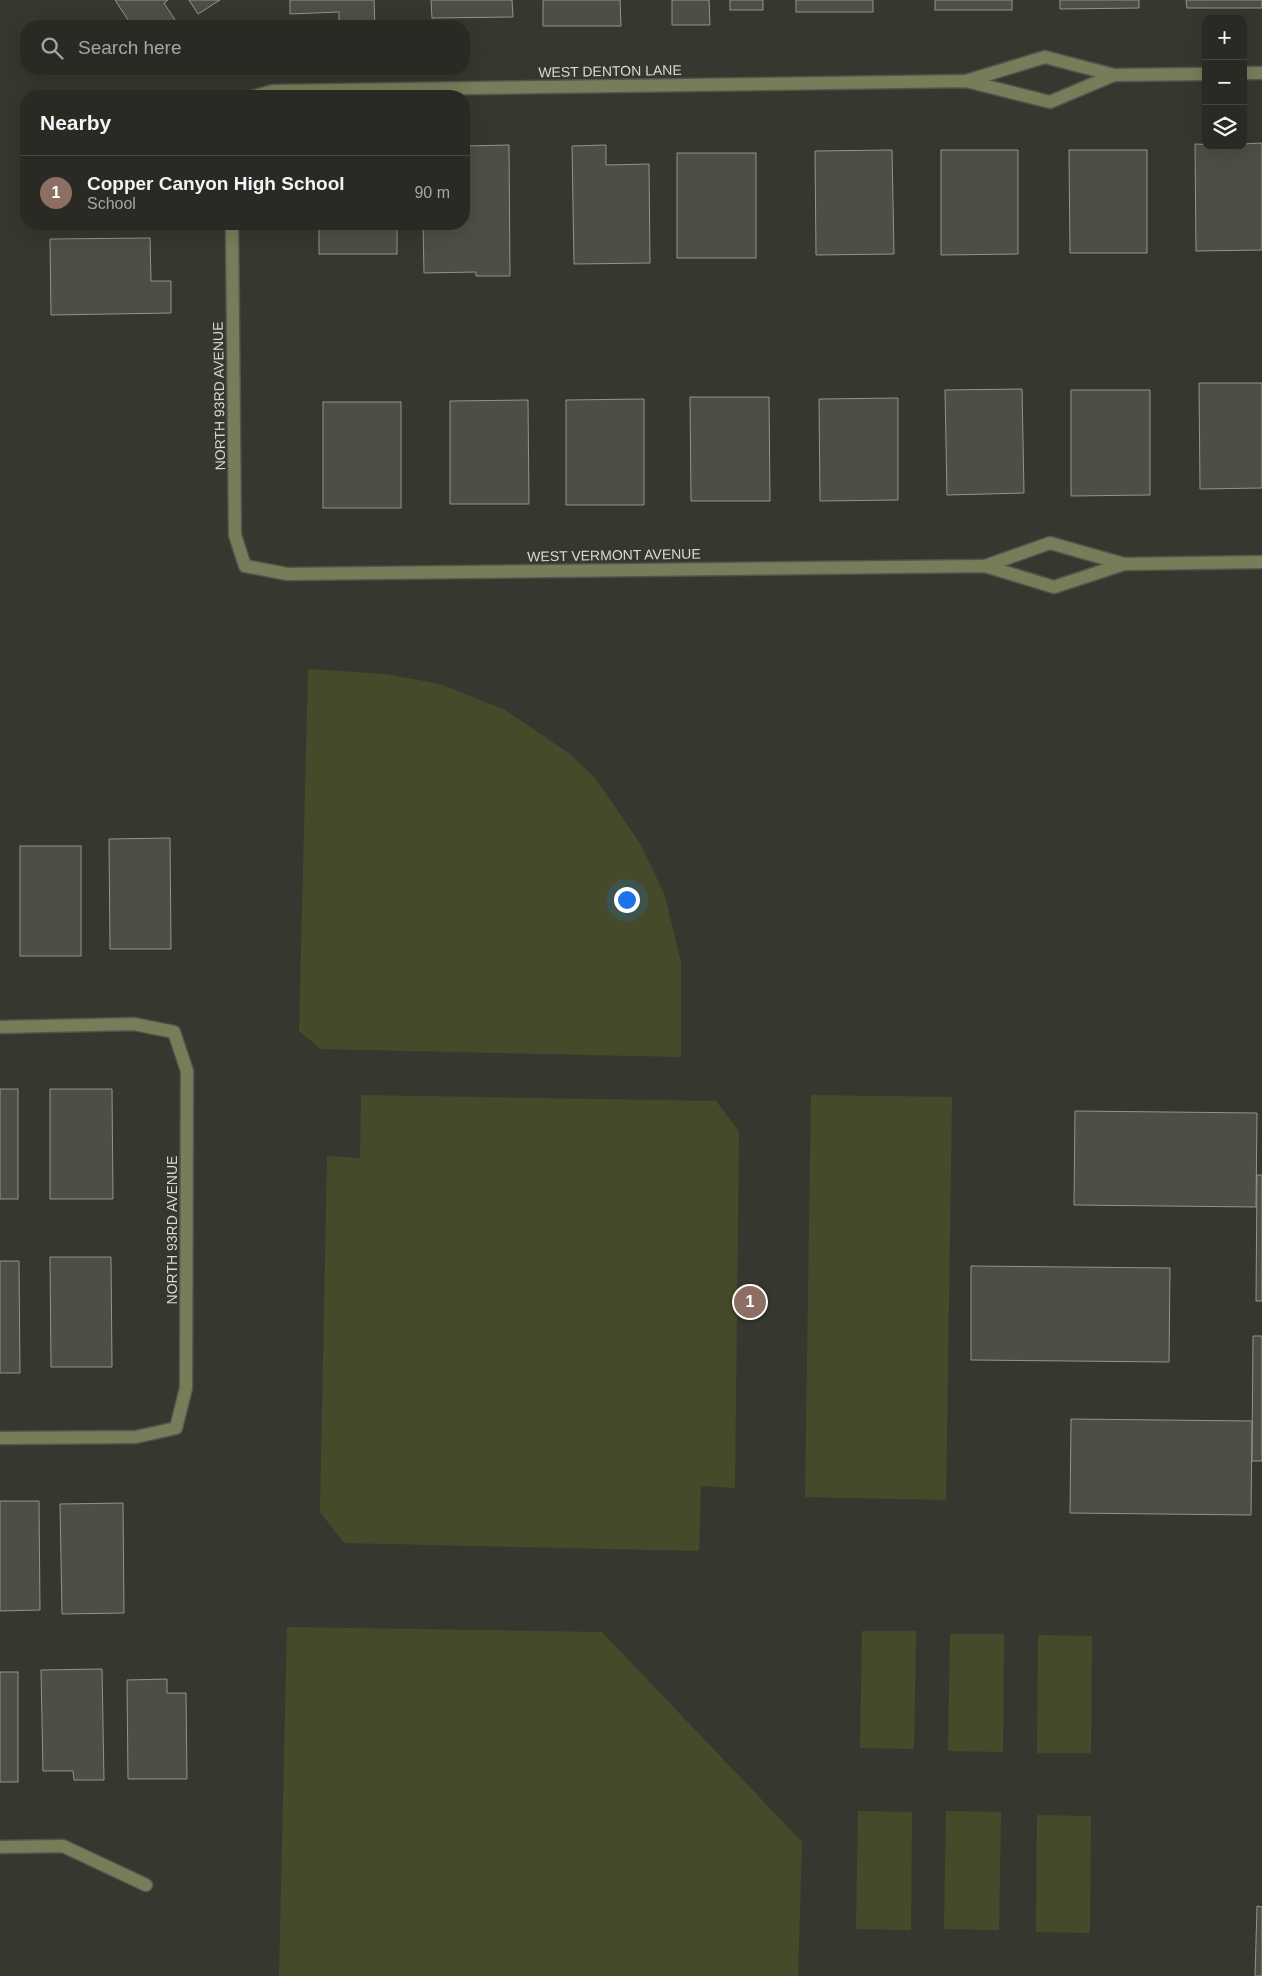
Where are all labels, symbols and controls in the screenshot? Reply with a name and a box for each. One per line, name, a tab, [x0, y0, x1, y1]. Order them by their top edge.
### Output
map controls	[1202, 15, 1247, 150]
button: +	[1202, 15, 1247, 60]
search box	[20, 20, 470, 75]
icon: search	[38, 34, 66, 62]
text: Search here	[78, 37, 182, 58]
button: −	[1202, 60, 1247, 105]
street label: WEST DENTON LANE	[538, 62, 682, 80]
button: layers	[1202, 105, 1247, 150]
text: Nearby	[40, 111, 111, 134]
text: Copper Canyon High School	[87, 173, 345, 194]
text: 1	[52, 184, 60, 201]
text: 90 m	[414, 184, 450, 201]
text: School	[87, 195, 136, 212]
street label: NORTH 93RD AVENUE	[210, 321, 228, 471]
street label: WEST VERMONT AVENUE	[527, 545, 701, 565]
your location	[614, 887, 640, 913]
street label: NORTH 93RD AVENUE	[164, 1156, 180, 1304]
pin: 1	[734, 1283, 766, 1321]

